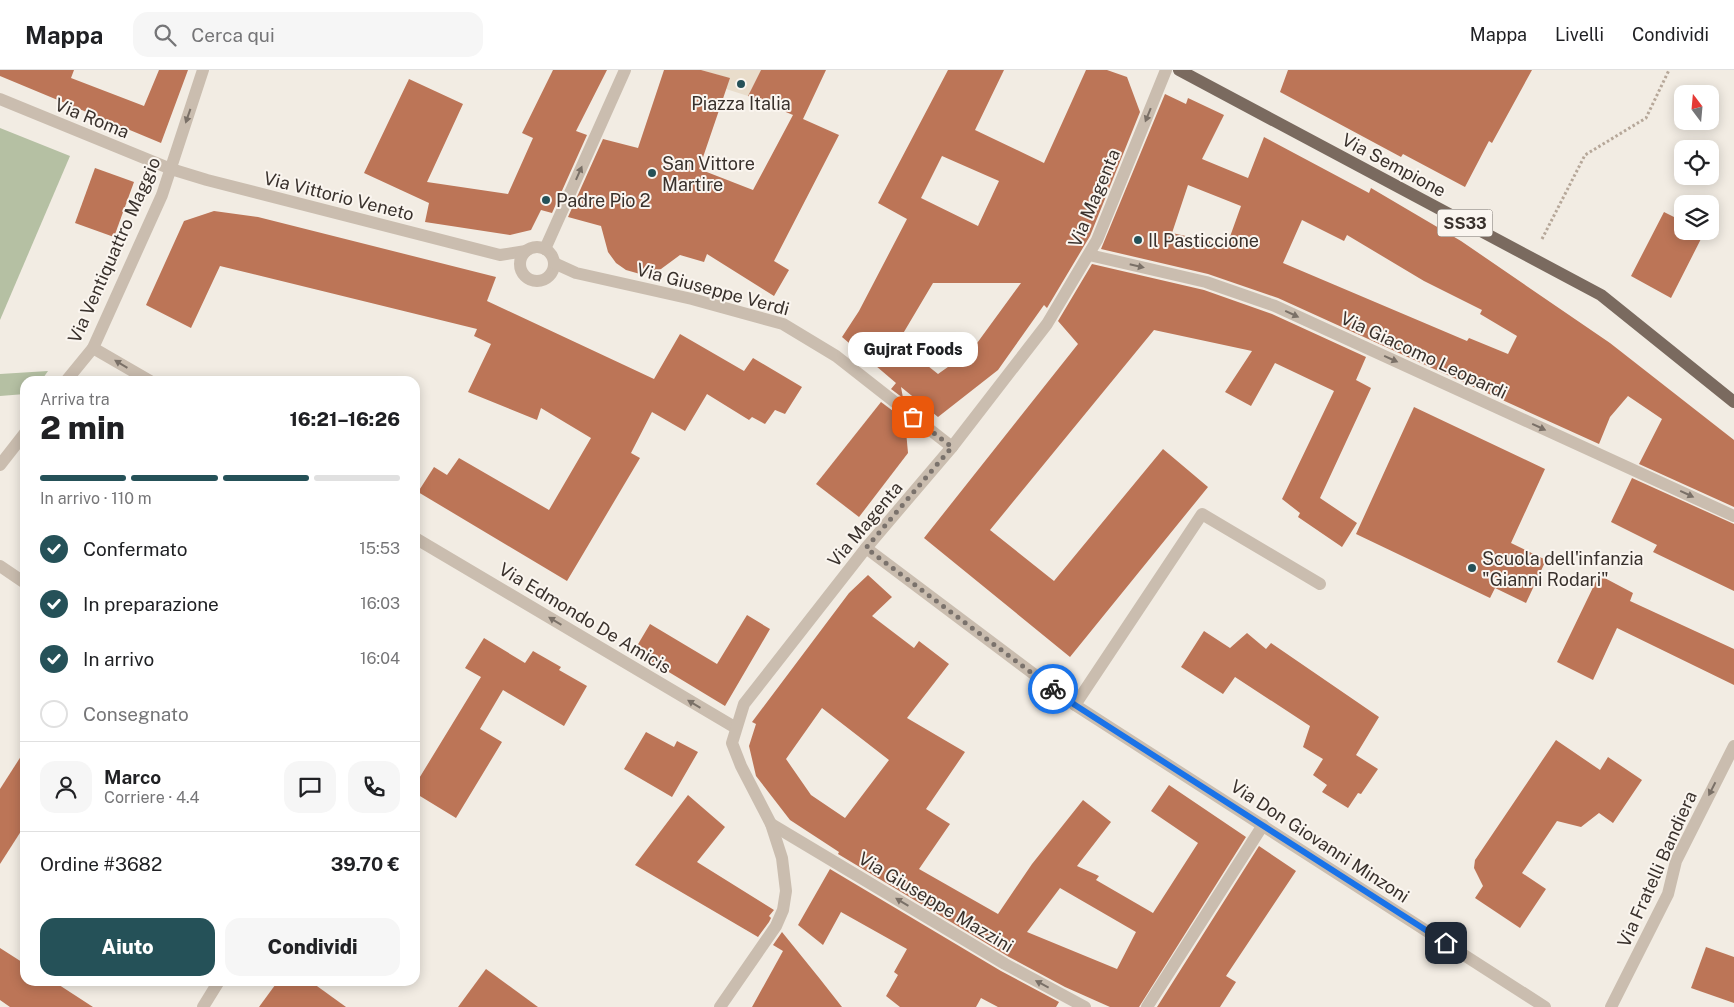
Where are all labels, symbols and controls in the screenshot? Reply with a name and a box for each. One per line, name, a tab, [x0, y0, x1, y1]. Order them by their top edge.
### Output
search box	[133, 12, 483, 57]
text: Mappa	[25, 21, 103, 49]
icon: search	[151, 21, 179, 49]
text: Cerca qui	[191, 24, 275, 46]
text: Mappa	[1470, 24, 1527, 45]
text: Livelli	[1555, 24, 1604, 45]
text: Condividi	[1632, 24, 1709, 45]
marker: Piazza Italia	[735, 78, 747, 90]
north arrow	[1674, 85, 1719, 130]
map controls	[1674, 85, 1719, 240]
place label: Piazza Italia	[691, 93, 791, 114]
street label: Via Roma	[52, 94, 132, 142]
one-way arrow	[1143, 108, 1151, 122]
one-way arrow	[184, 109, 192, 124]
street label: Via Sempione	[1338, 129, 1450, 201]
button: locate	[1674, 140, 1719, 185]
street label: Via Magenta	[1064, 146, 1124, 250]
place label: San Vittore Martire	[662, 153, 755, 195]
street label: Via Ventiquattro Maggio	[63, 154, 165, 346]
one-way arrow	[576, 166, 584, 180]
street label: Via Vittorio Veneto	[262, 167, 416, 225]
marker: San Vittore Martire	[646, 167, 658, 179]
place label: Padre Pio 2	[556, 190, 651, 211]
marker: Padre Pio 2	[540, 194, 552, 206]
button: layers	[1674, 195, 1719, 240]
road number: SS33	[1438, 210, 1492, 237]
place label: Il Pasticcione	[1148, 230, 1259, 251]
marker: Il Pasticcione	[1132, 234, 1144, 246]
street label: Via Giuseppe Verdi	[634, 258, 792, 320]
one-way arrow	[1130, 262, 1145, 270]
street label: Via Giacomo Leopardi	[1337, 307, 1511, 403]
one-way arrow	[1285, 310, 1299, 318]
callout: Gujrat Foods	[848, 332, 978, 367]
text: Gujrat Foods	[863, 340, 963, 359]
one-way arrow	[1384, 356, 1398, 364]
one-way arrow	[115, 360, 128, 369]
text: Arriva tra	[40, 390, 110, 409]
pin	[892, 396, 934, 438]
icon: bag	[899, 403, 927, 431]
text: 16:21–16:26	[290, 408, 400, 430]
text: 2 min	[40, 409, 125, 446]
one-way arrow	[1532, 423, 1546, 431]
street label: Via Magenta	[823, 477, 907, 571]
text: In arrivo · 110 m	[40, 489, 152, 508]
one-way arrow	[1680, 491, 1694, 499]
icon: check	[40, 535, 68, 563]
text: Confermato	[83, 538, 187, 560]
text: 15:53	[359, 539, 400, 558]
place label: Scuola dell'infanzia "Gianni Rodari"	[1482, 548, 1644, 590]
street label: Via Edmondo De Amicis	[495, 558, 675, 678]
marker: Scuola dell'infanzia "Gianni Rodari"	[1466, 562, 1478, 574]
icon: check	[40, 590, 68, 618]
text: In preparazione	[83, 593, 219, 615]
text: 16:03	[360, 594, 400, 613]
one-way arrow	[548, 616, 561, 625]
icon: check	[40, 645, 68, 673]
text: In arrivo	[83, 648, 154, 670]
text: 16:04	[360, 649, 400, 668]
courier	[1028, 664, 1078, 714]
icon: bike	[1039, 675, 1067, 703]
one-way arrow	[688, 699, 701, 708]
text: Consegnato	[83, 703, 189, 725]
button: person	[40, 761, 92, 813]
button: chat	[284, 761, 336, 813]
button: phone	[348, 761, 400, 813]
text: Marco	[104, 766, 161, 788]
street label: Via Don Giovanni Minzoni	[1227, 775, 1413, 907]
one-way arrow	[1708, 782, 1716, 796]
text: Corriere · 4.4	[104, 788, 200, 807]
street label: Via Fratelli Bandiera	[1613, 788, 1701, 950]
street label: Via Giuseppe Mazzini	[855, 847, 1017, 957]
text: Ordine #3682	[40, 853, 162, 875]
text: 39.70 €	[331, 853, 400, 875]
one-way arrow	[896, 898, 909, 907]
button: Aiuto	[40, 918, 215, 976]
button: Condividi	[225, 918, 400, 976]
pin	[1425, 922, 1467, 964]
icon: home	[1432, 929, 1460, 957]
one-way arrow	[1035, 980, 1050, 988]

